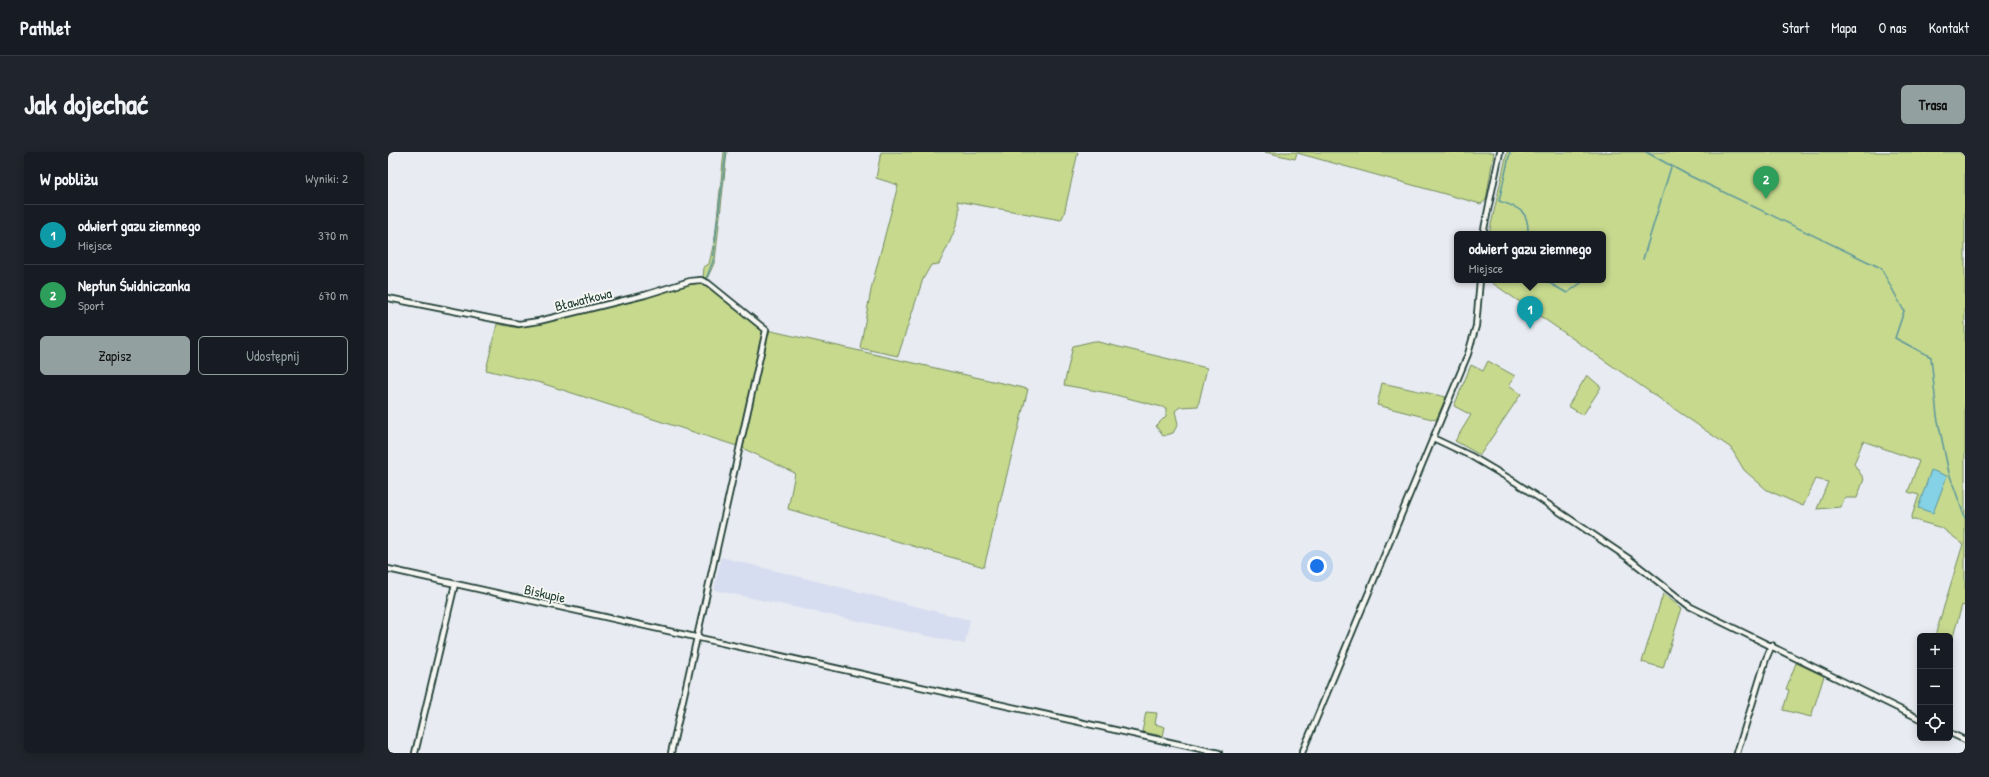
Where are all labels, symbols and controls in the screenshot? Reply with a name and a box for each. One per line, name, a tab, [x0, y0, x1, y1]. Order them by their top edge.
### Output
text: Pathlet	[20, 15, 70, 41]
text: Start	[1782, 18, 1809, 37]
text: Mapa	[1831, 18, 1857, 37]
text: O nas	[1879, 18, 1907, 37]
text: Kontakt	[1929, 18, 1969, 37]
text: Jak dojechać	[24, 85, 148, 123]
button: Trasa	[1901, 85, 1965, 124]
pin: 2	[1753, 166, 1779, 199]
text: W pobliżu	[40, 167, 98, 190]
text: Wyniki: 2	[305, 169, 348, 187]
text: odwiert gazu ziemnego	[78, 215, 200, 236]
text: 1	[51, 226, 55, 244]
text: 370 m	[318, 226, 348, 244]
popup	[1454, 231, 1606, 283]
text: Miejsce	[78, 236, 112, 254]
text: odwiert gazu ziemnego	[1469, 238, 1591, 259]
text: Miejsce	[1469, 259, 1503, 277]
text: Neptun Świdniczanka	[78, 275, 190, 296]
street label: Bławatkowa	[553, 283, 614, 315]
text: 2	[50, 286, 56, 304]
text: 670 m	[319, 286, 348, 304]
text: Sport	[78, 296, 104, 314]
pin: 1	[1517, 296, 1543, 329]
button: Zapisz	[40, 336, 190, 375]
button: Udostępnij	[198, 336, 348, 375]
your location	[1307, 556, 1327, 576]
street label: Biskupie	[522, 579, 568, 608]
map controls	[1917, 633, 1953, 741]
button: +	[1917, 633, 1953, 669]
button: −	[1917, 669, 1953, 705]
button: locate	[1917, 705, 1953, 741]

